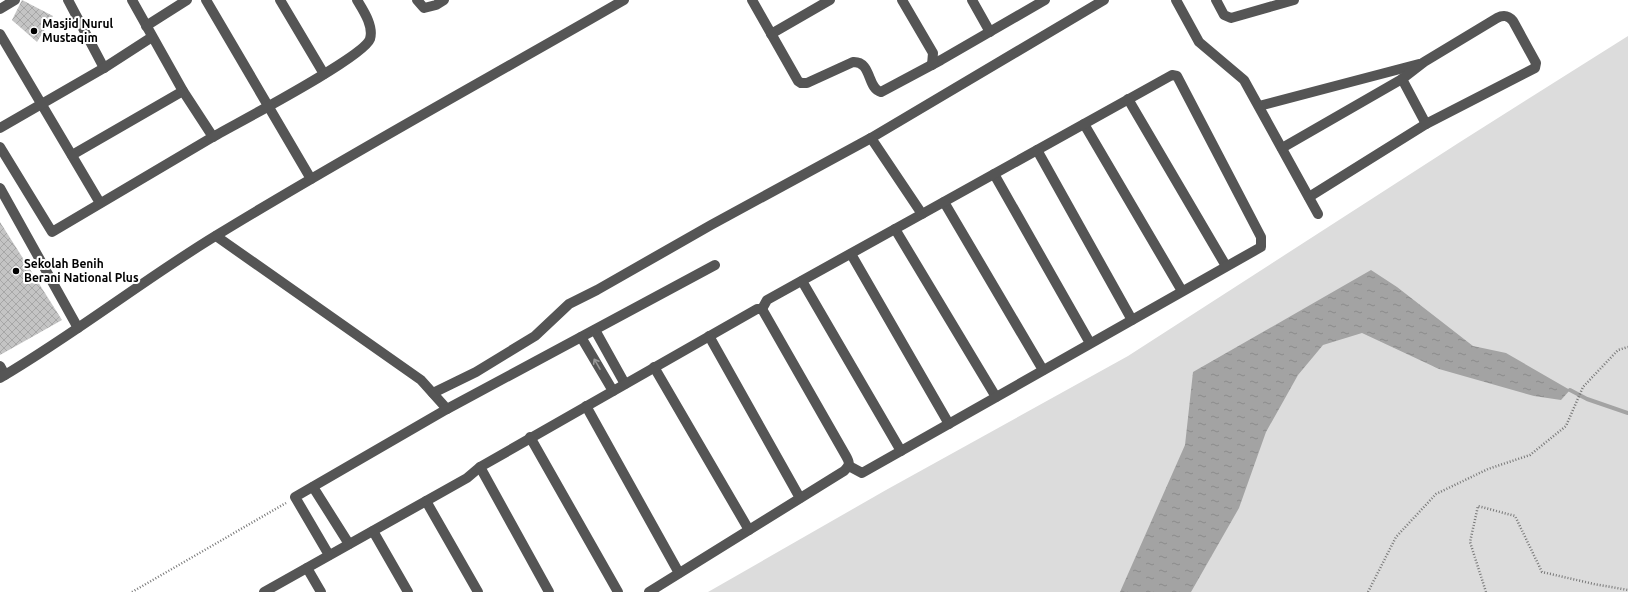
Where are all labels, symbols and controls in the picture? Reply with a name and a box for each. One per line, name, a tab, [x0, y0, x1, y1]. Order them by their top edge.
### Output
place label: Masjid Nurul Mustaqim	[42, 17, 113, 44]
marker: Masjid Nurul Mustaqim	[29, 26, 39, 36]
place label: Sekolah Benih Berani National Plus	[24, 257, 139, 284]
marker: Sekolah Benih Berani National Plus	[11, 266, 21, 276]
one-way arrow	[592, 358, 600, 370]

